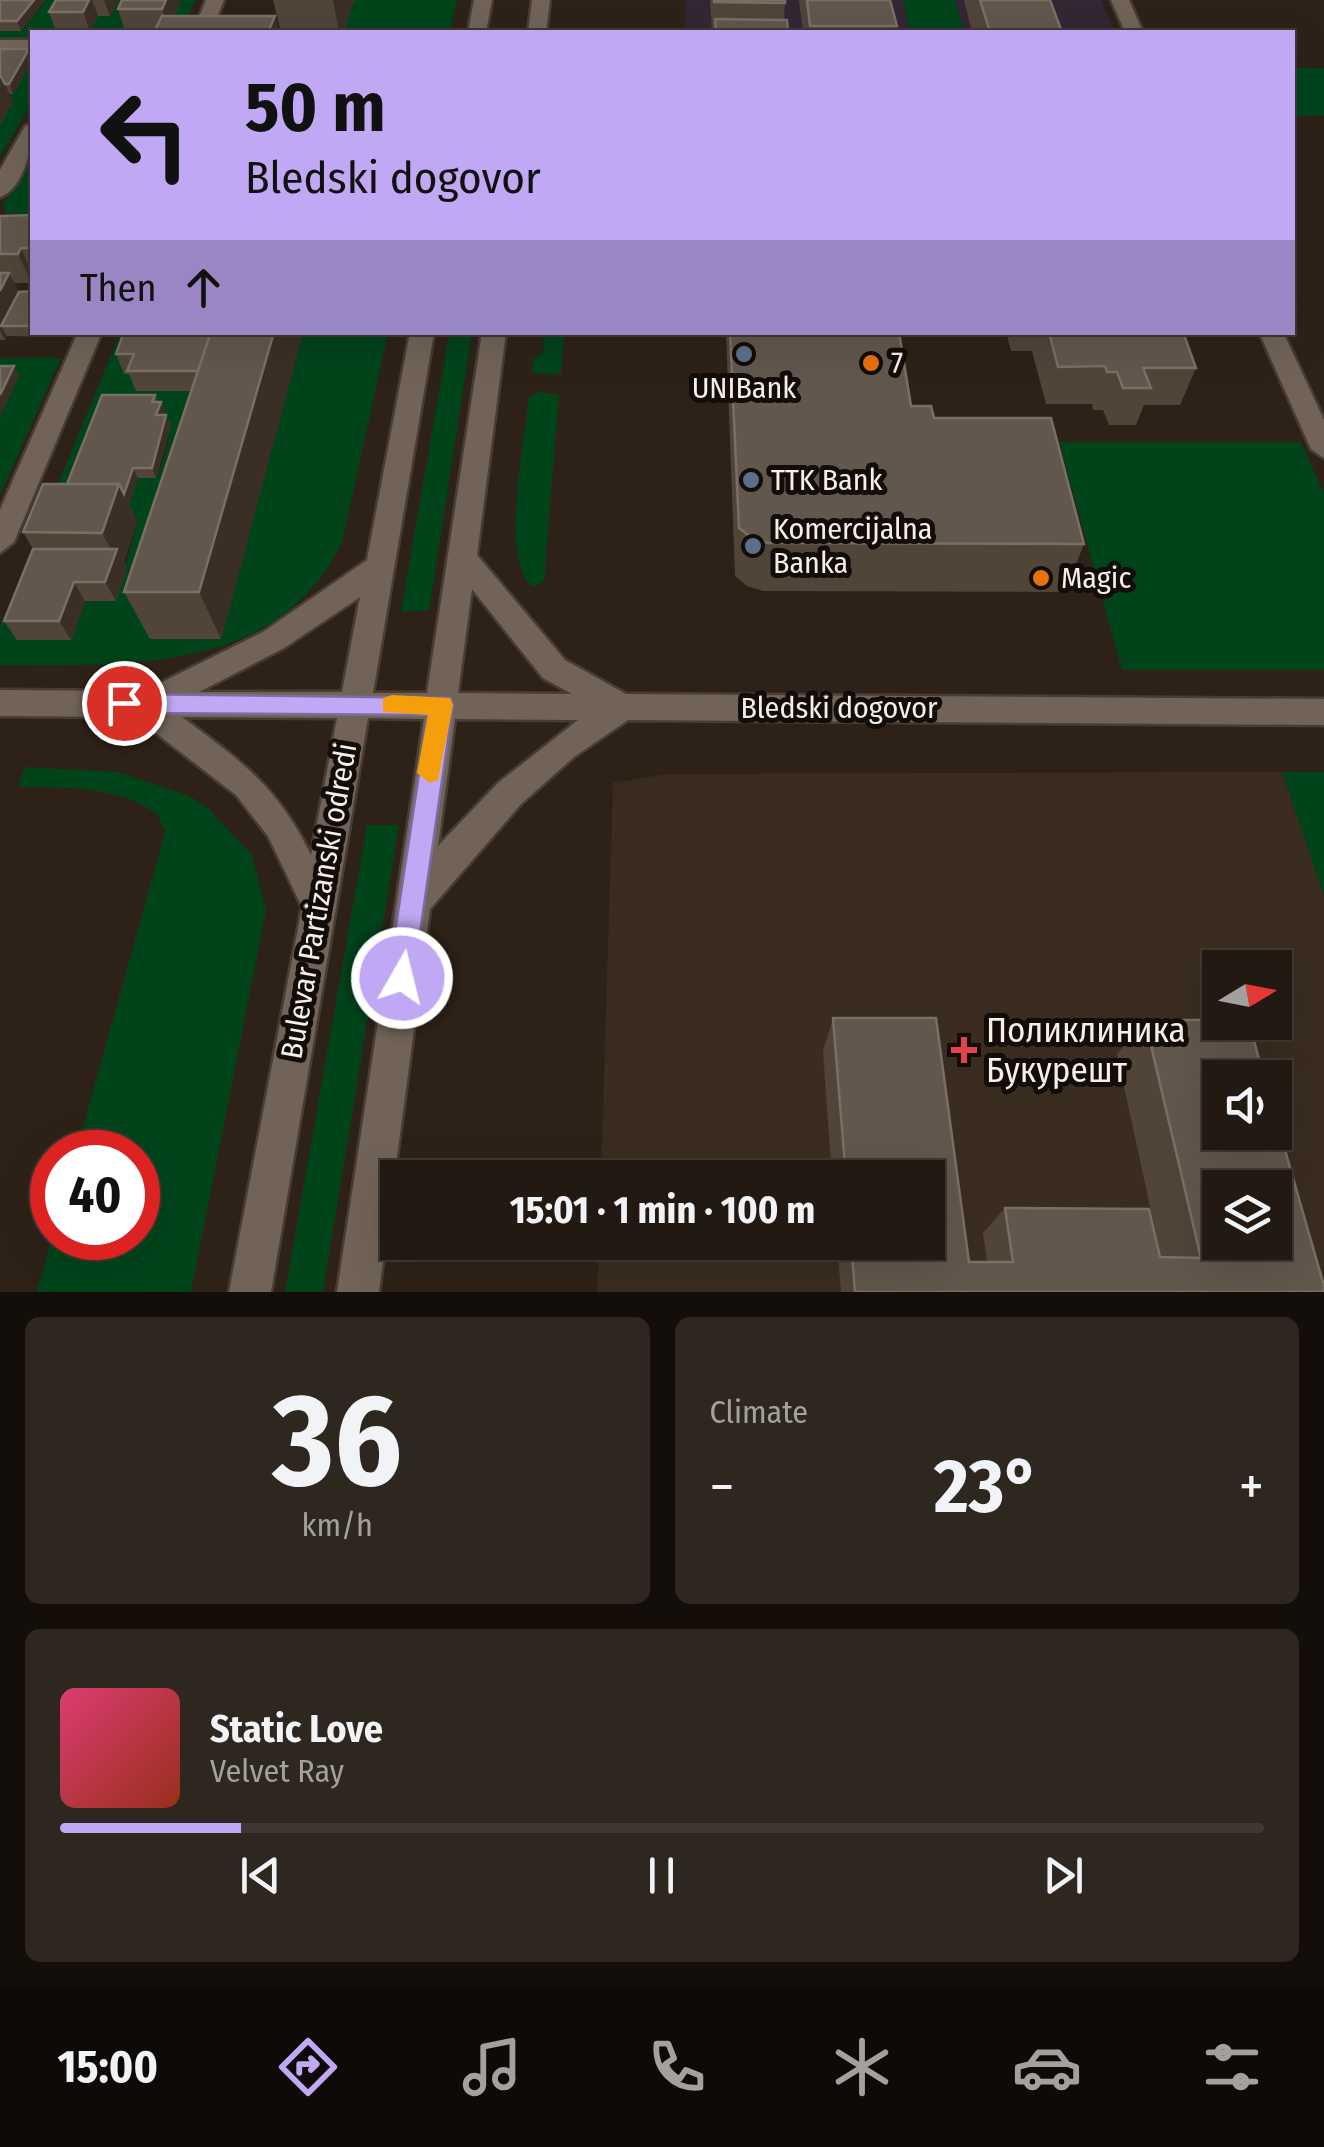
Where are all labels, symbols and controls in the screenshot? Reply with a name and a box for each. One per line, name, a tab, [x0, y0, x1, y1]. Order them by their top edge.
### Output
text: 50 m	[245, 66, 386, 150]
icon: left	[80, 70, 210, 200]
text: Bledski dogovor	[245, 151, 541, 205]
icon: ahead	[176, 260, 231, 315]
text: Then	[80, 265, 156, 311]
marker: UNIBank	[733, 343, 755, 365]
place label: 7	[891, 345, 903, 381]
marker: 7	[860, 352, 882, 374]
place label: UNIBank	[692, 370, 796, 406]
place label: TTK Bank	[771, 462, 883, 498]
marker: TTK Bank	[740, 469, 762, 491]
place label: Komercijalna Banka	[773, 511, 933, 581]
marker: Komercijalna Banka	[742, 535, 764, 557]
place label: Magic	[1061, 560, 1131, 596]
marker: Magic	[1030, 567, 1052, 589]
pin	[82, 661, 167, 746]
icon: arrive	[97, 676, 152, 731]
street label: Bledski dogovor	[740, 690, 938, 726]
street label: Bulevar Partizanski odredi	[274, 740, 364, 1062]
position arrow	[350, 926, 454, 1030]
north arrow	[1202, 950, 1292, 1040]
map controls	[1202, 950, 1292, 1260]
place label: Поликлиника Букурешт	[986, 1009, 1186, 1091]
marker: Поликлиника Букурешт	[951, 1037, 977, 1063]
button: sound	[1202, 1060, 1292, 1150]
speed limit sign: 40	[30, 1130, 160, 1260]
button: layers	[1202, 1170, 1292, 1260]
text: 15:01 · 1 min · 100 m	[510, 1187, 815, 1233]
text: 36	[273, 1363, 402, 1519]
text: Climate	[710, 1393, 808, 1431]
text: 23°	[934, 1442, 1039, 1532]
text: −	[710, 1454, 734, 1520]
text: +	[1239, 1454, 1264, 1520]
text: km/h	[302, 1506, 373, 1544]
text: Static Love	[210, 1706, 383, 1752]
text: Velvet Ray	[210, 1752, 344, 1790]
icon: previous	[233, 1848, 288, 1903]
icon: pause	[634, 1848, 689, 1903]
icon: next	[1036, 1848, 1091, 1903]
icon: directions	[273, 2032, 343, 2102]
icon: music	[457, 2032, 527, 2102]
icon: phone	[642, 2032, 712, 2102]
icon: climate	[827, 2032, 897, 2102]
icon: car	[1012, 2032, 1082, 2102]
icon: filters	[1197, 2032, 1267, 2102]
text: 15:00	[57, 2040, 158, 2094]

